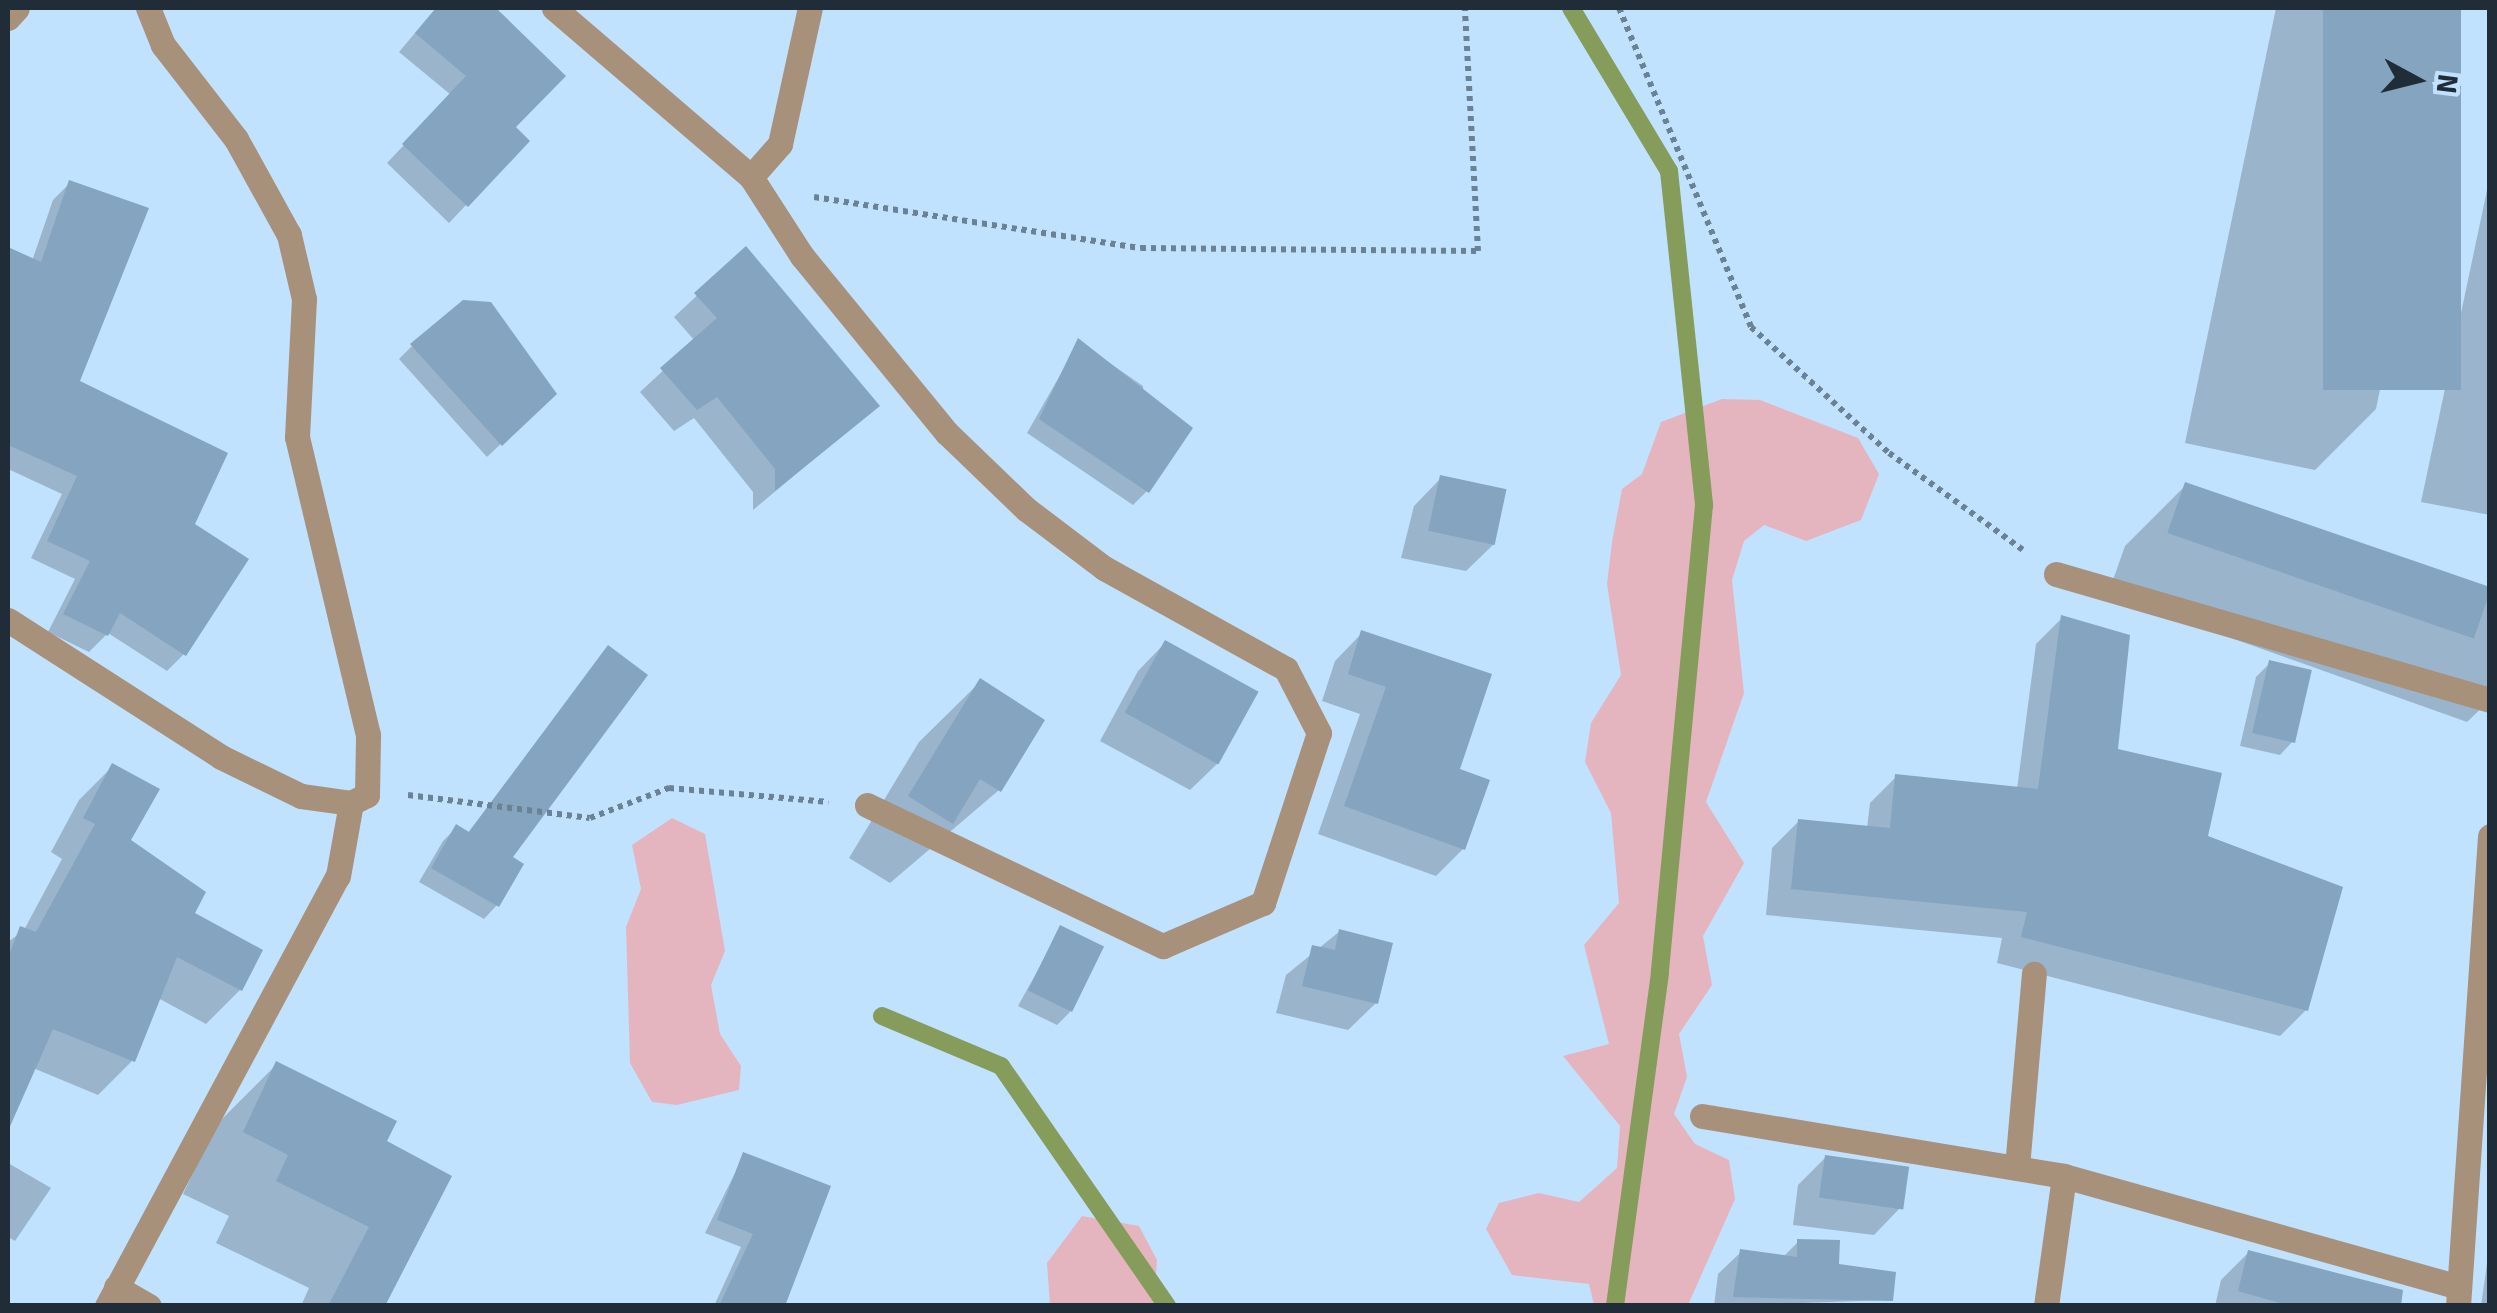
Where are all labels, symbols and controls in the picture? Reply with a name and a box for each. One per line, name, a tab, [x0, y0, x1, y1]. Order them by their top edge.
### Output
north arrow	[2367, 30, 2467, 130]
text: N	[2429, 72, 2465, 95]

